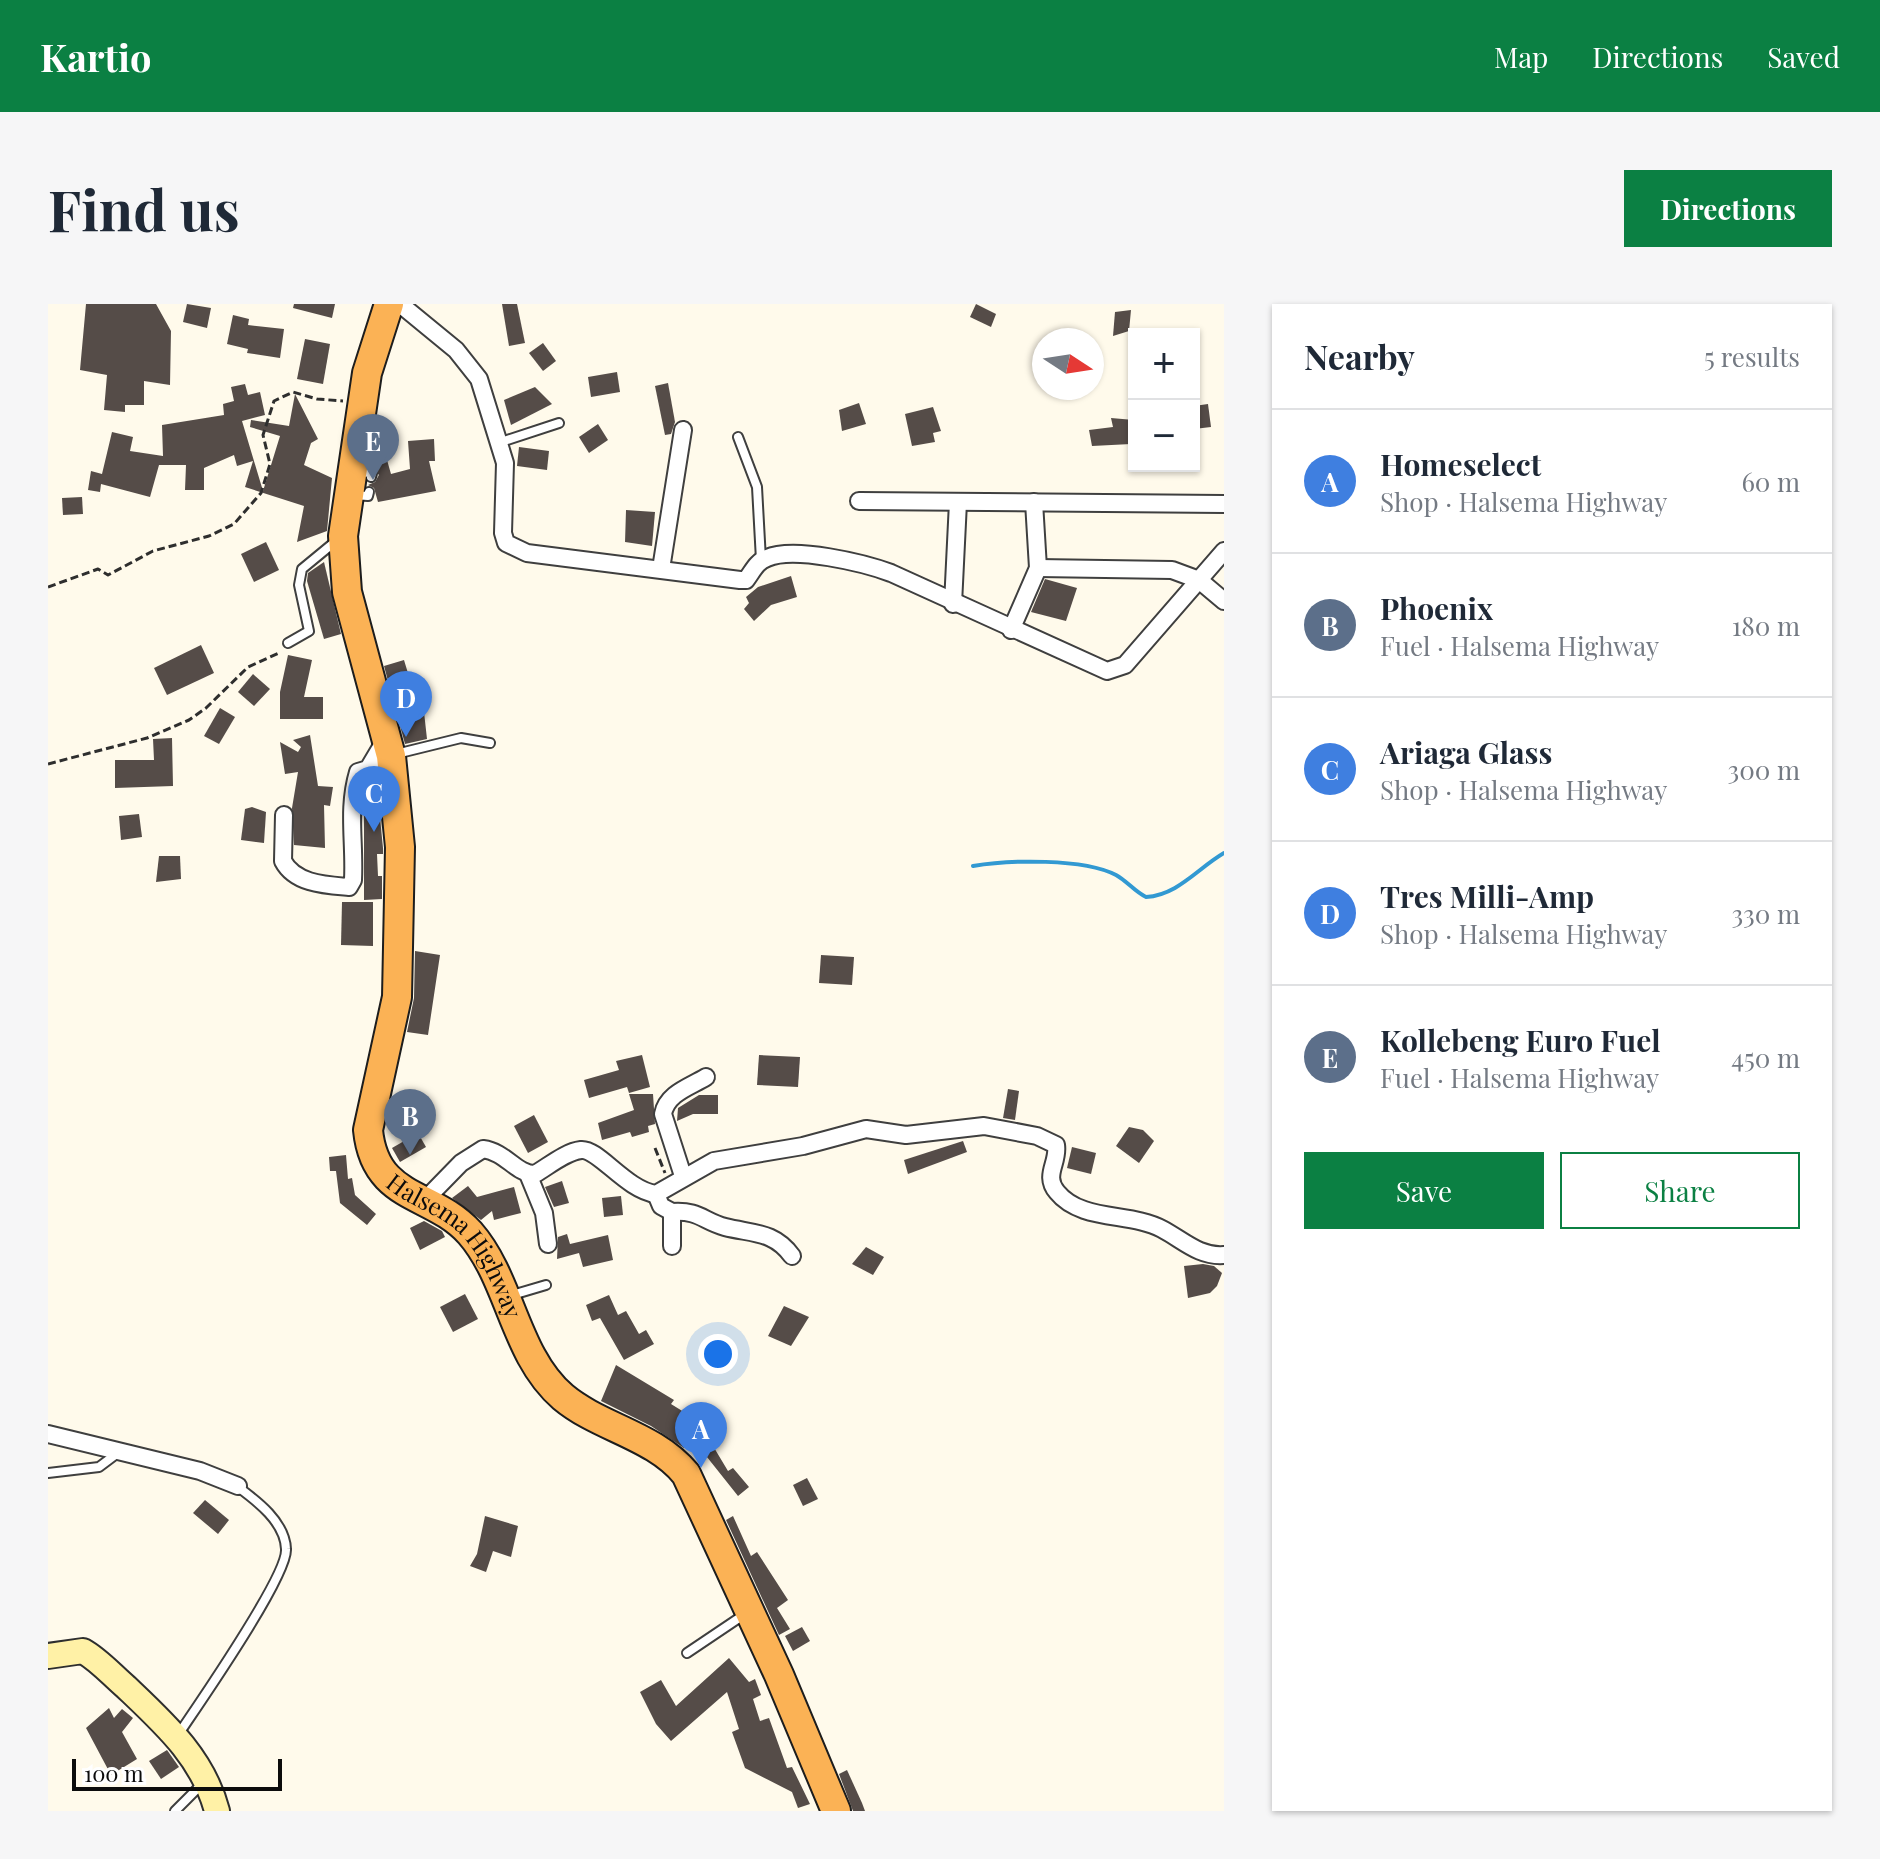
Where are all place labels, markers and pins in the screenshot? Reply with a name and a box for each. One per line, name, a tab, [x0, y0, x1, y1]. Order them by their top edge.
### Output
pin: E	[347, 414, 399, 480]
pin: D	[380, 671, 432, 737]
pin: C	[348, 766, 400, 832]
pin: B	[384, 1089, 436, 1155]
pin: A	[675, 1402, 727, 1468]

